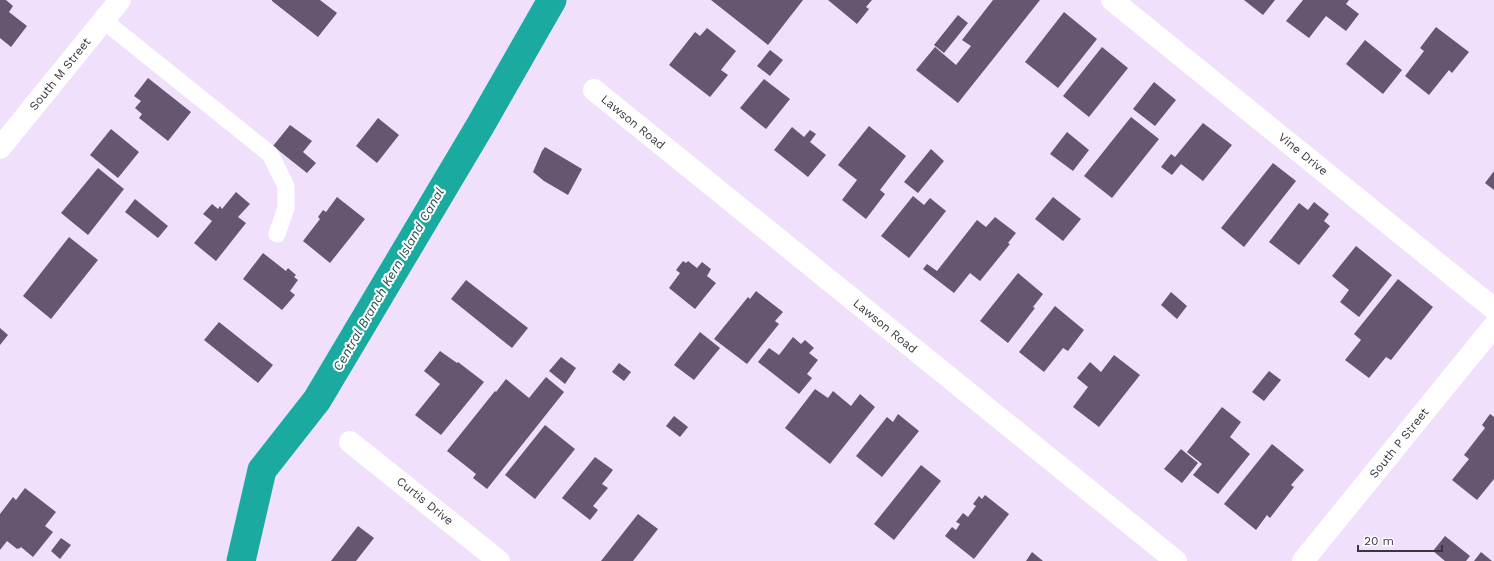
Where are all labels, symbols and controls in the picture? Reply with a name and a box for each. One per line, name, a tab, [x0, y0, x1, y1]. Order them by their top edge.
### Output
street label: South M Street	[26, 35, 94, 113]
street label: Lawson Road	[598, 92, 668, 152]
street label: Vine Drive	[1276, 130, 1330, 178]
water label: Central Branch Kern Island Canal	[330, 185, 447, 373]
street label: Lawson Road	[850, 296, 920, 356]
street label: South P Street	[1366, 405, 1432, 481]
street label: Curtis Drive	[394, 474, 456, 528]
scale bar	[1358, 527, 1442, 553]
text: 20 m	[1364, 534, 1394, 548]

